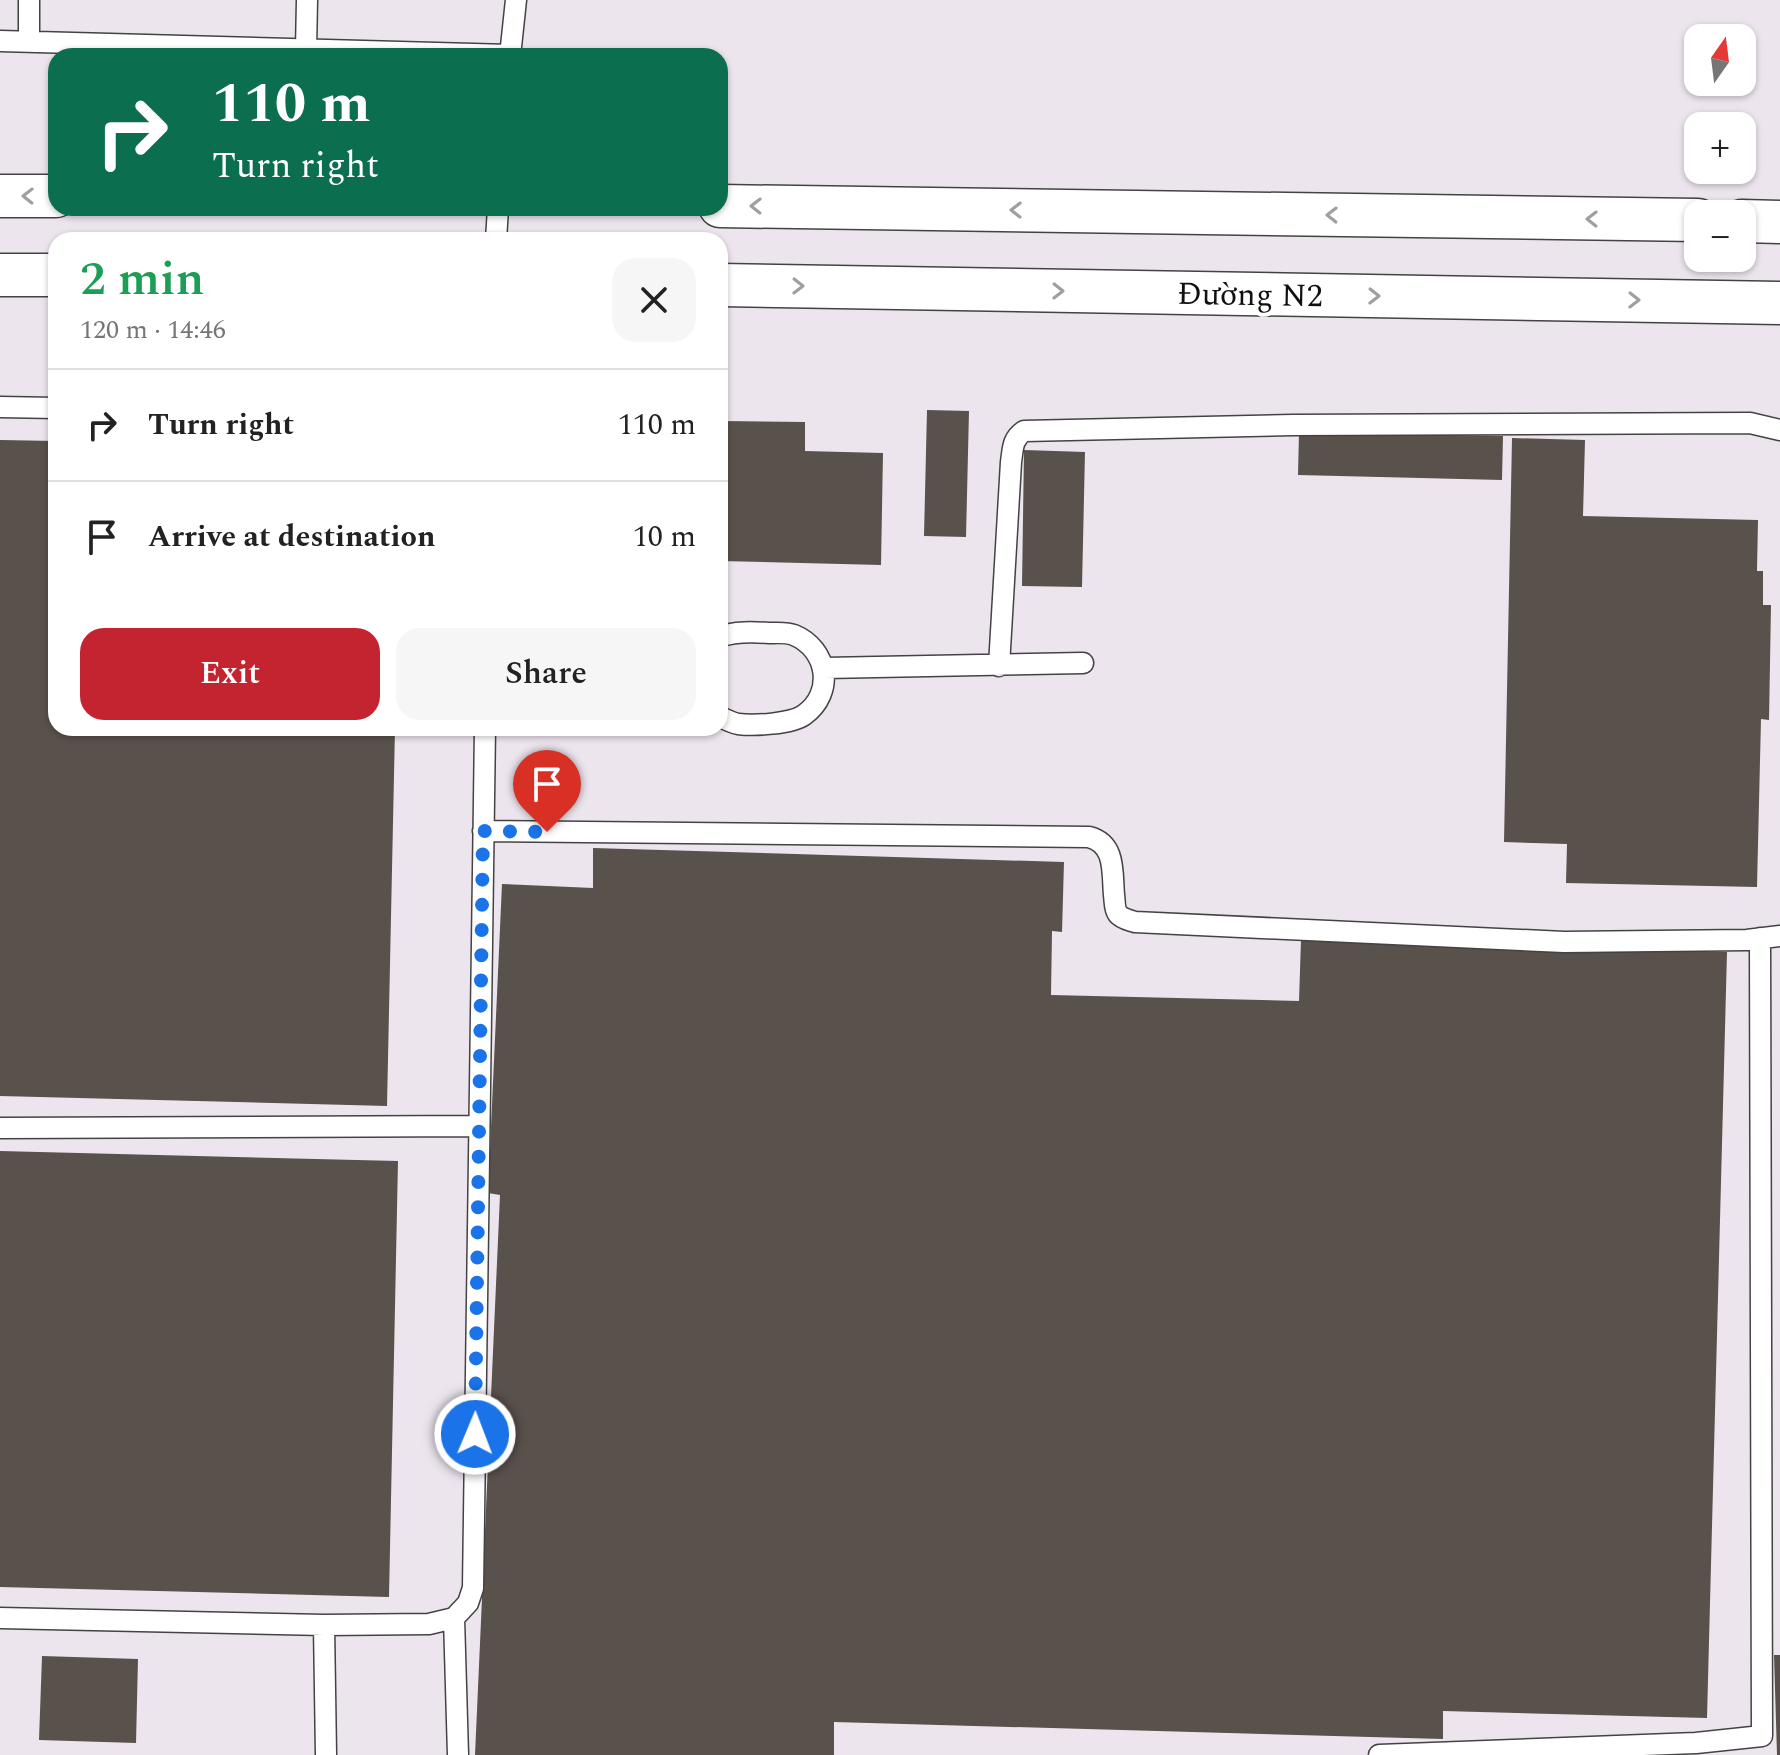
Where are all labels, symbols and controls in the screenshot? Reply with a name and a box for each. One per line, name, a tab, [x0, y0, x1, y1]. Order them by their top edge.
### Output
north arrow	[1684, 24, 1756, 96]
map controls	[1684, 24, 1756, 272]
text: 110 m	[212, 62, 371, 147]
icon: right	[80, 80, 184, 184]
button: +	[1684, 112, 1756, 184]
text: Turn right	[212, 139, 379, 194]
one-way arrow	[21, 187, 34, 205]
one-way arrow	[749, 197, 762, 215]
button: −	[1684, 200, 1756, 272]
one-way arrow	[1009, 201, 1022, 219]
one-way arrow	[1325, 206, 1338, 224]
one-way arrow	[1585, 210, 1598, 228]
text: 2 min	[80, 243, 205, 316]
button: close	[612, 258, 696, 342]
street label: Đường N2	[1177, 270, 1323, 321]
one-way arrow	[792, 278, 805, 295]
one-way arrow	[1052, 282, 1065, 299]
one-way arrow	[1368, 287, 1381, 305]
one-way arrow	[1628, 292, 1641, 309]
text: 120 m · 14:46	[80, 310, 226, 350]
text: Turn right	[148, 402, 294, 448]
text: 110 m	[618, 402, 696, 448]
icon: right	[80, 403, 124, 447]
text: Arrive at destination	[148, 514, 435, 560]
text: 10 m	[633, 514, 696, 560]
icon: arrive	[80, 515, 124, 559]
button: Exit	[80, 628, 380, 720]
button: Share	[396, 628, 696, 720]
pin	[513, 750, 581, 832]
icon: arrive	[525, 762, 569, 806]
position arrow	[433, 1392, 517, 1476]

